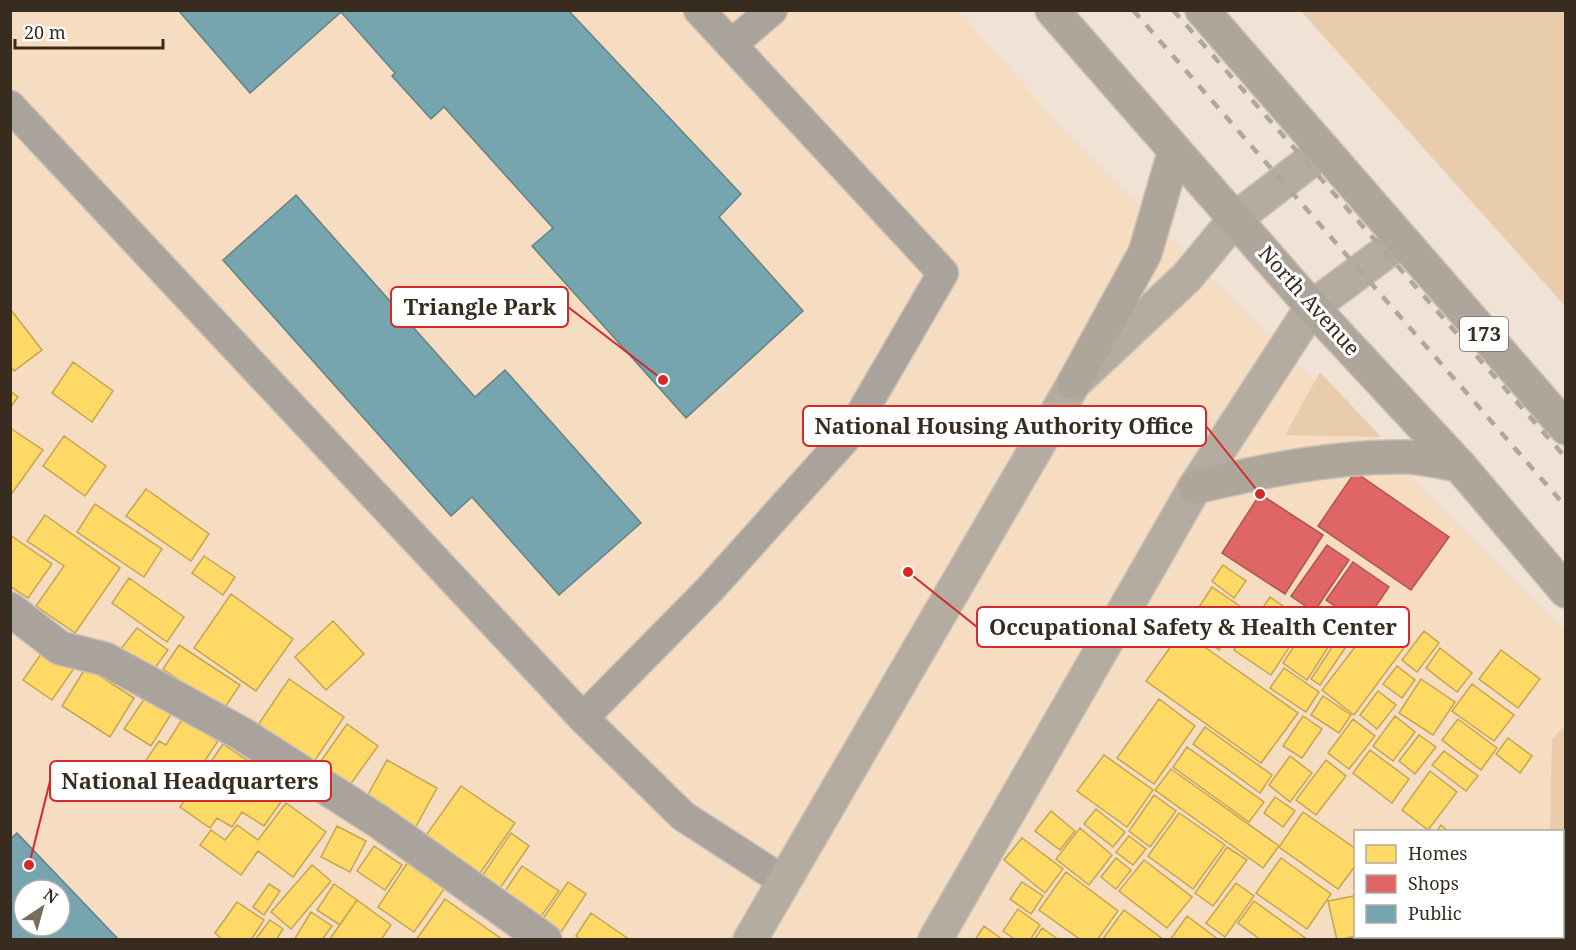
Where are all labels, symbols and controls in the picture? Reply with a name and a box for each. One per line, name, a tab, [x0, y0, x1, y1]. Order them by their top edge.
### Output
scale bar	[15, 12, 164, 50]
text: 20 m	[24, 20, 66, 44]
street label: North Avenue	[1253, 239, 1367, 361]
callout: Triangle Park	[391, 287, 568, 327]
text: Triangle Park	[404, 291, 556, 321]
road number: 173	[1460, 317, 1508, 351]
callout: National Housing Authority Office	[803, 406, 1206, 446]
text: National Housing Authority Office	[815, 410, 1193, 440]
callout: Occupational Safety & Health Center	[977, 607, 1409, 647]
text: Occupational Safety & Health Center	[989, 611, 1398, 641]
callout: National Headquarters	[50, 761, 331, 801]
text: National Headquarters	[61, 765, 319, 795]
legend	[1354, 830, 1564, 938]
text: Homes	[1408, 841, 1467, 865]
text: Shops	[1408, 871, 1459, 895]
north arrow	[12, 878, 72, 938]
text: N	[39, 883, 63, 909]
text: Public	[1408, 901, 1462, 925]

